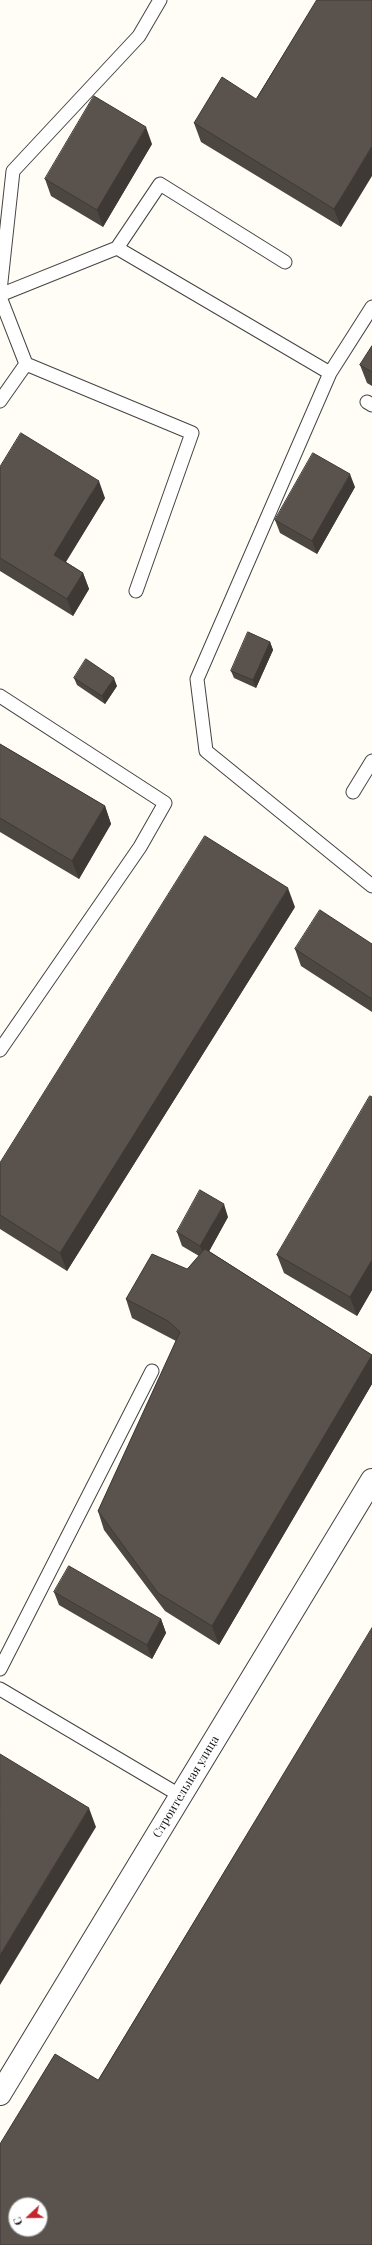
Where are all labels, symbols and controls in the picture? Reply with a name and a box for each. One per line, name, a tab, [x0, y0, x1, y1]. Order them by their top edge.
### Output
street label: Строительная улица	[150, 1733, 222, 1841]
north arrow	[8, 2197, 48, 2237]
text: С	[9, 2215, 26, 2228]

